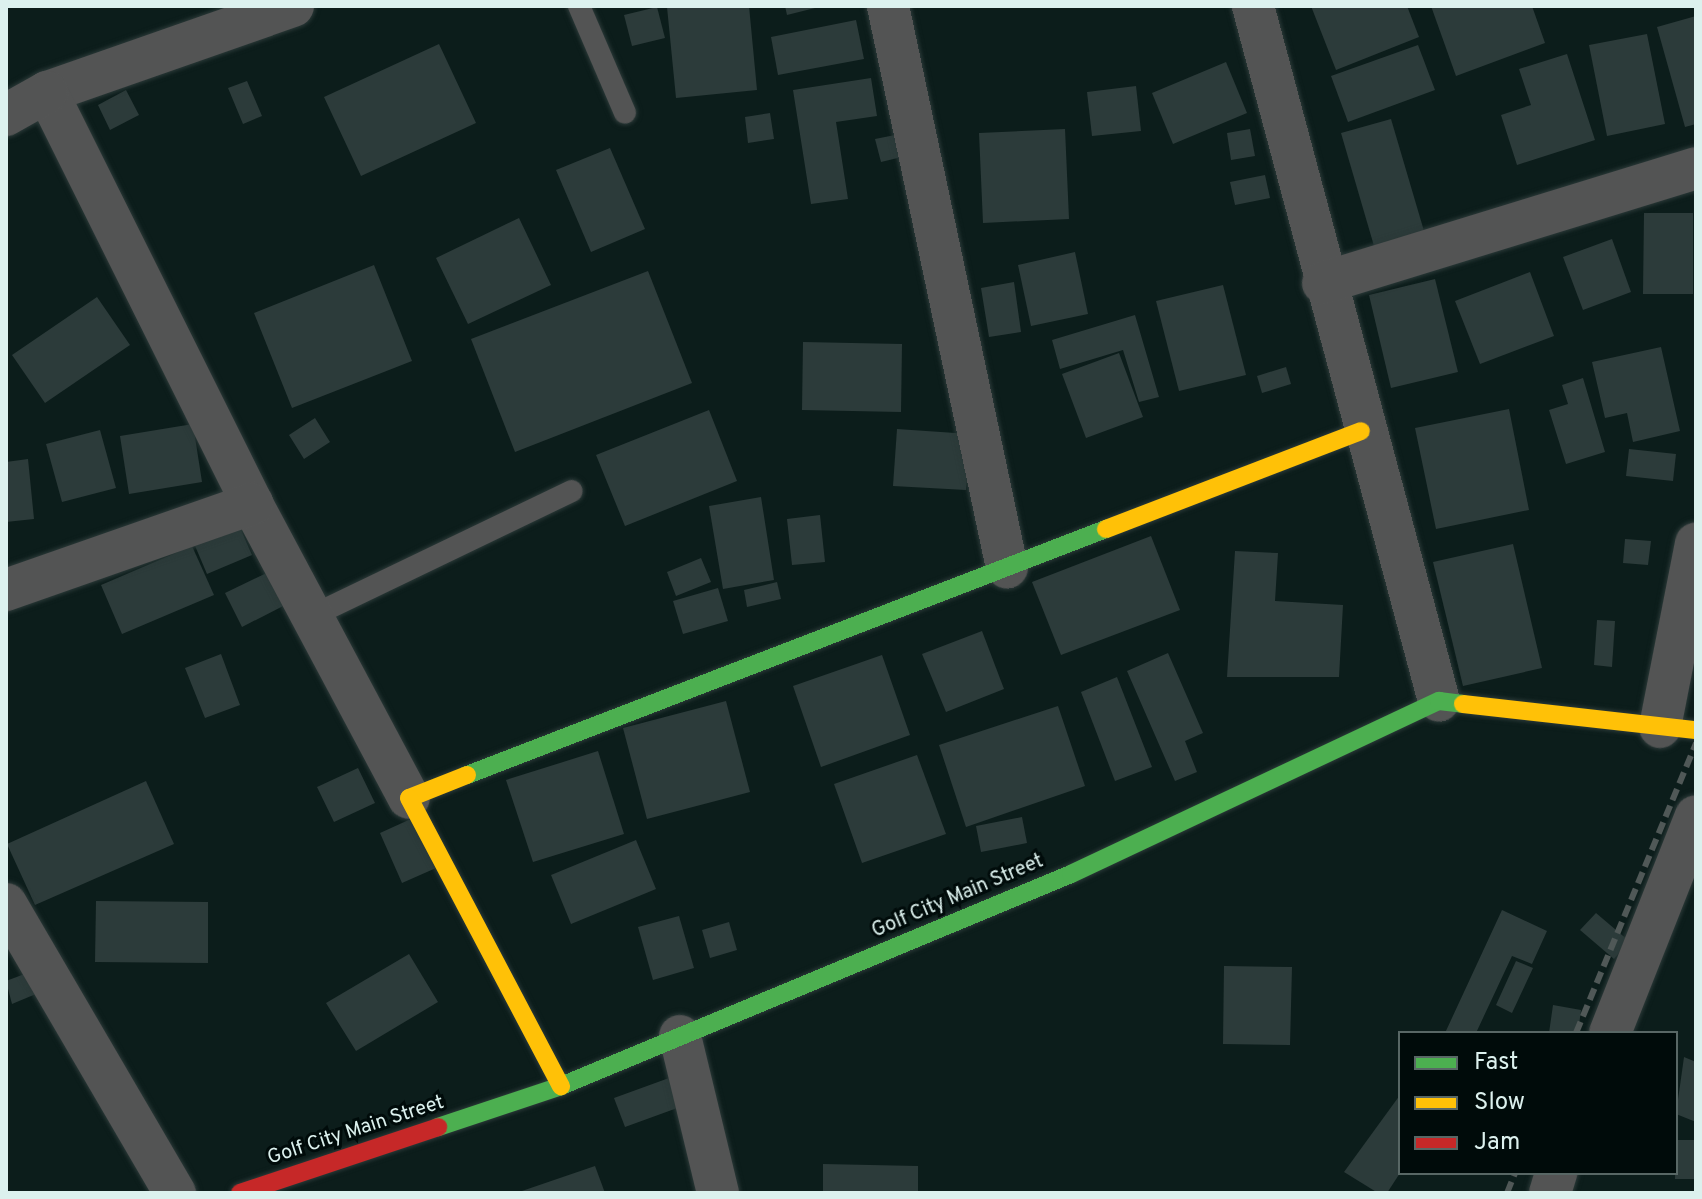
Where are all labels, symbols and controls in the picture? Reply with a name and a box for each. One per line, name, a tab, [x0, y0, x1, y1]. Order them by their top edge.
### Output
street label: Golf City Main Street	[869, 850, 1047, 944]
legend	[1398, 1031, 1678, 1175]
text: Fast	[1474, 1048, 1518, 1078]
text: Slow	[1474, 1088, 1525, 1118]
street label: Golf City Main Street	[265, 1091, 447, 1171]
text: Jam	[1474, 1128, 1520, 1158]

